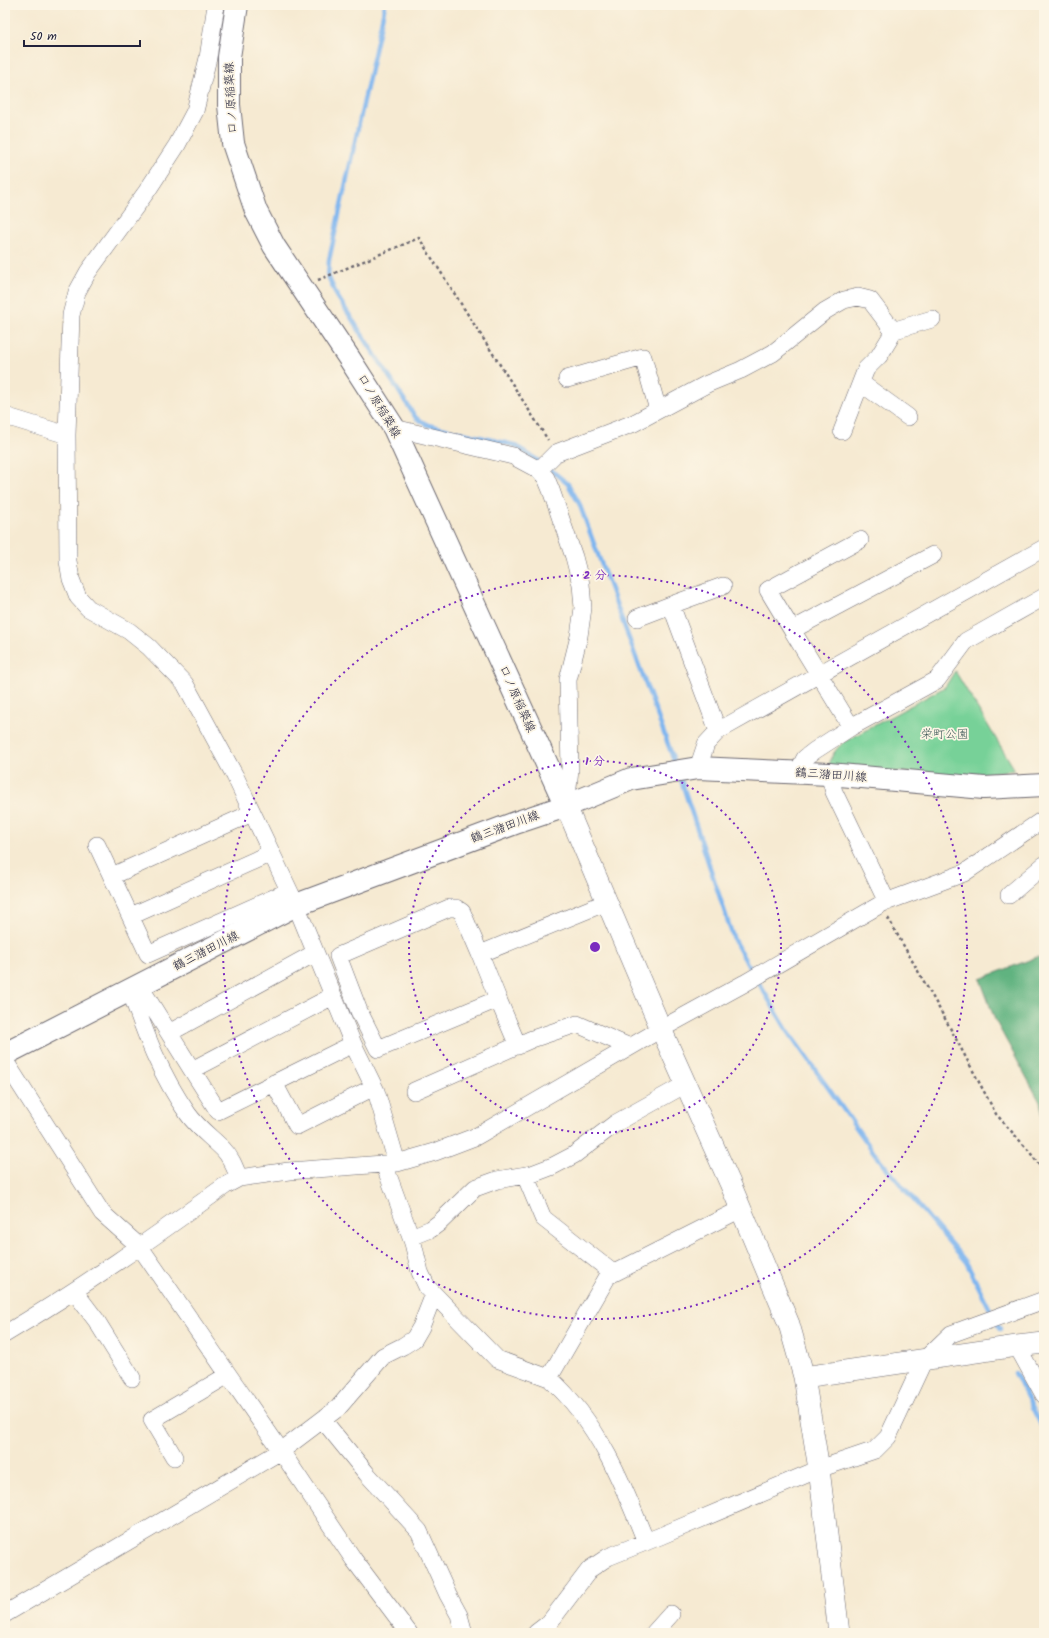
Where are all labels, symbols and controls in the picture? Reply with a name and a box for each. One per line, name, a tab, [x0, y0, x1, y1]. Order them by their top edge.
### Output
scale bar	[24, 22, 140, 48]
text: 50 m	[30, 27, 57, 46]
street label: 口ノ原稲築線	[220, 62, 242, 134]
street label: 口ノ原稲築線	[352, 370, 406, 442]
text: 2 分	[583, 566, 607, 585]
street label: 口ノ原稲築線	[494, 662, 540, 736]
park label: 栄町公園	[921, 725, 969, 744]
text: 1 分	[585, 752, 605, 771]
street label: 鶴三潴田川線	[794, 763, 868, 787]
street label: 鶴三潴田川線	[468, 806, 542, 848]
street label: 鶴三潴田川線	[170, 926, 242, 976]
centre of rings	[588, 940, 602, 954]

